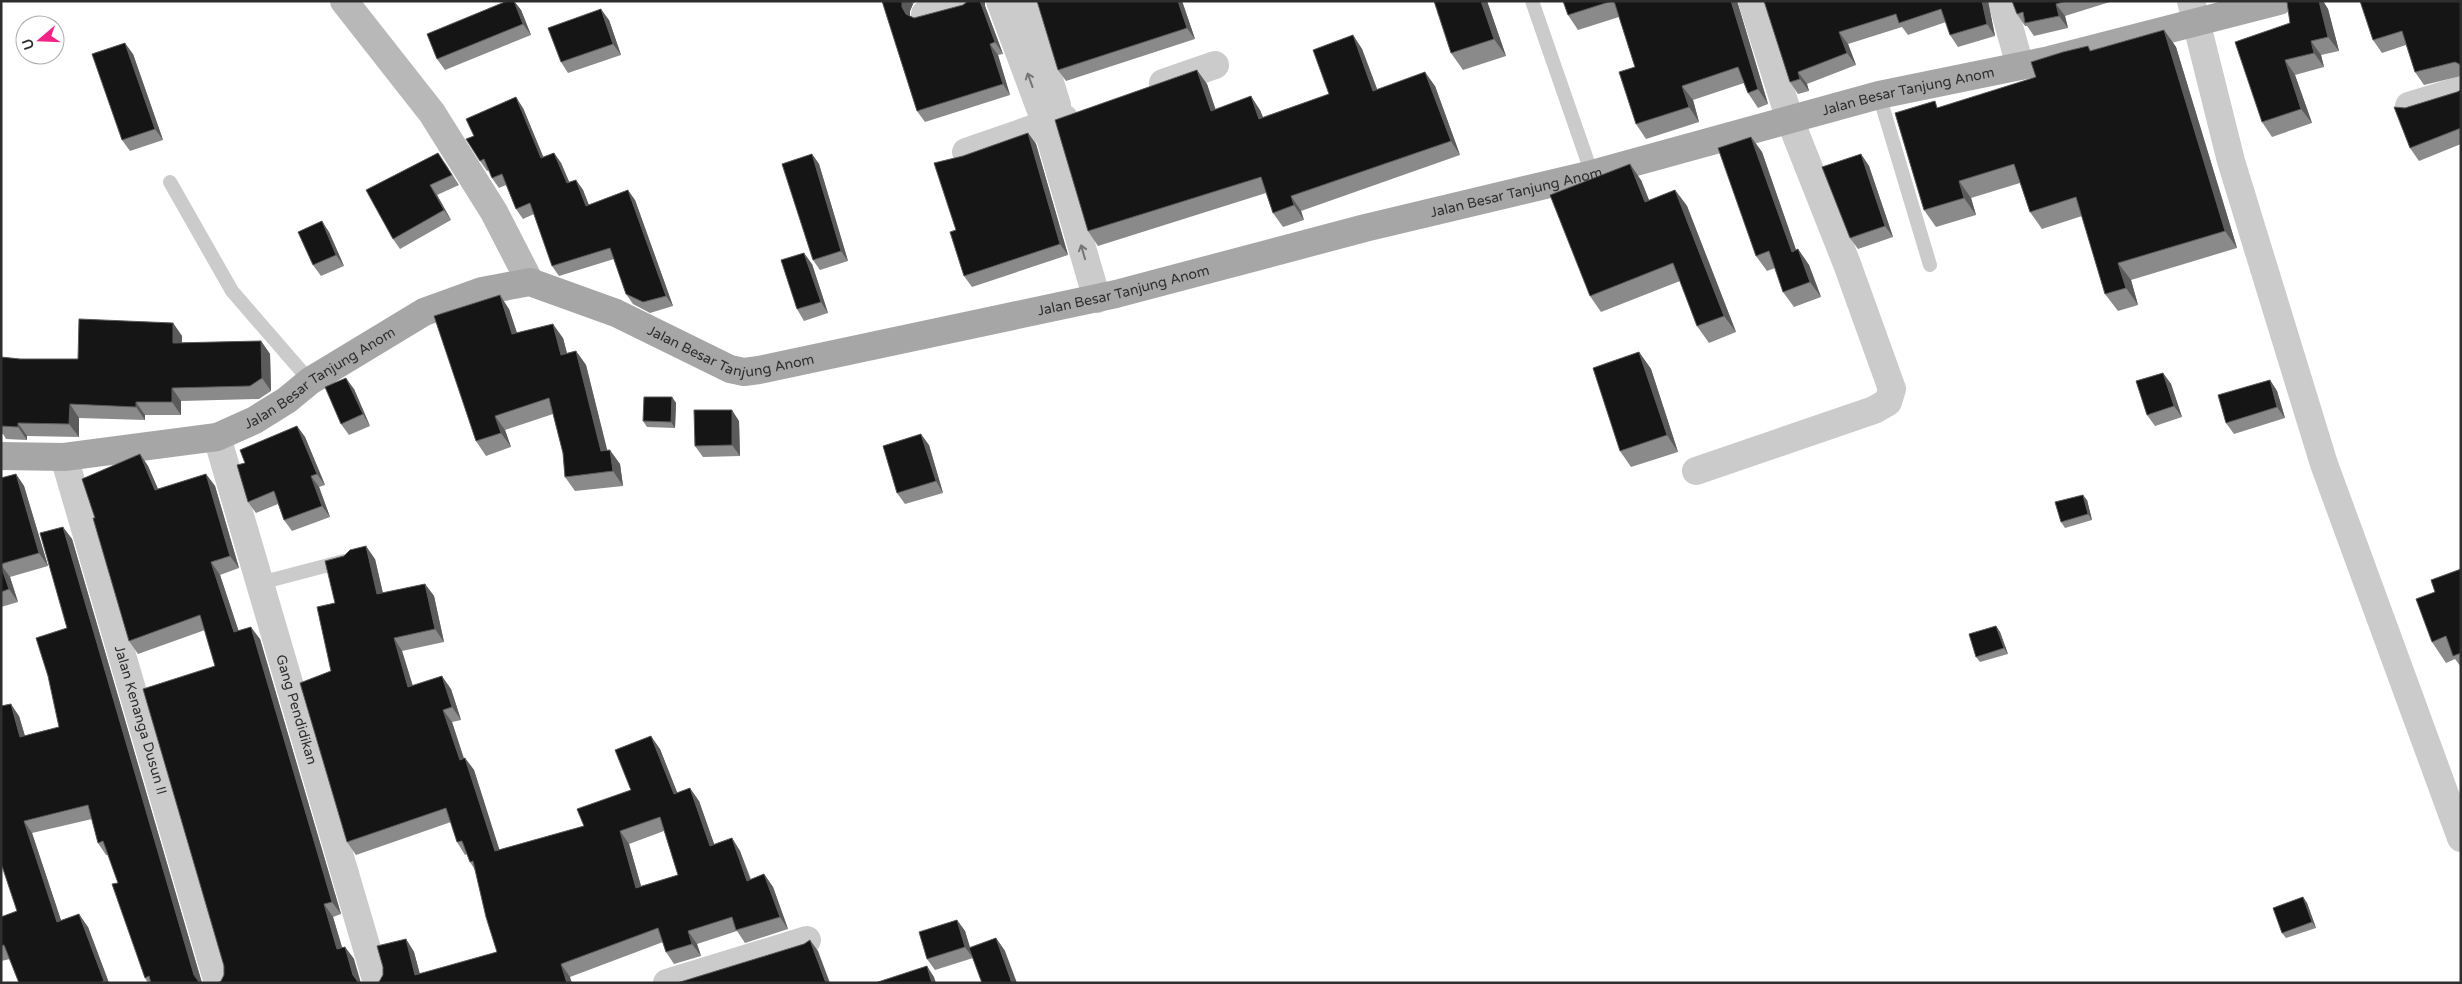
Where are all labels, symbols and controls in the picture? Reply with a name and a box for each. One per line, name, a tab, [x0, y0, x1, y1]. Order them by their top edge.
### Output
north arrow	[15, 15, 65, 65]
text: U	[18, 36, 38, 52]
street label: Jalan Besar Tanjung Anom	[1820, 63, 1996, 119]
one-way arrow	[1024, 73, 1034, 88]
street label: Jalan Besar Tanjung Anom	[1428, 163, 1604, 221]
one-way arrow	[1078, 244, 1088, 260]
street label: Jalan Besar Tanjung Anom	[1036, 261, 1211, 319]
street label: Jalan Besar Tanjung Anom	[645, 321, 816, 381]
street label: Jalan Besar Tanjung Anom	[241, 323, 398, 432]
street label: Jalan Kenanga Dusun II	[111, 643, 171, 797]
street label: Gang Pendidikan	[273, 653, 321, 767]

